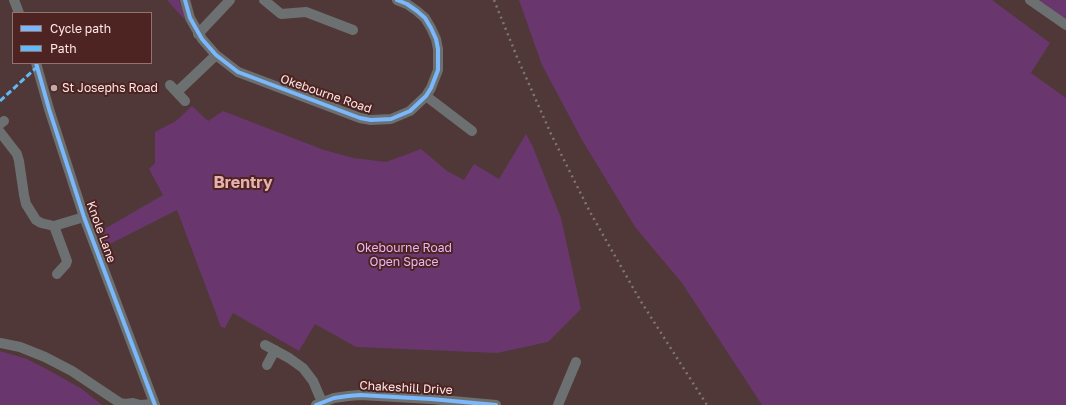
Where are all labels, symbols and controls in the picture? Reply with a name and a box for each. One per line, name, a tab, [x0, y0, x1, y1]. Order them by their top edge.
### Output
legend	[12, 12, 152, 64]
text: Cycle path	[50, 21, 111, 36]
text: Path	[50, 41, 77, 56]
street label: Okebourne Road	[278, 72, 374, 116]
place label: St Josephs Road	[62, 81, 158, 95]
marker: St Josephs Road	[49, 83, 59, 93]
district label: Brentry	[213, 173, 273, 193]
street label: Knole Lane	[83, 199, 119, 265]
park label: Okebourne Road Open Space	[356, 241, 452, 269]
street label: Chakeshill Drive	[359, 378, 453, 398]

